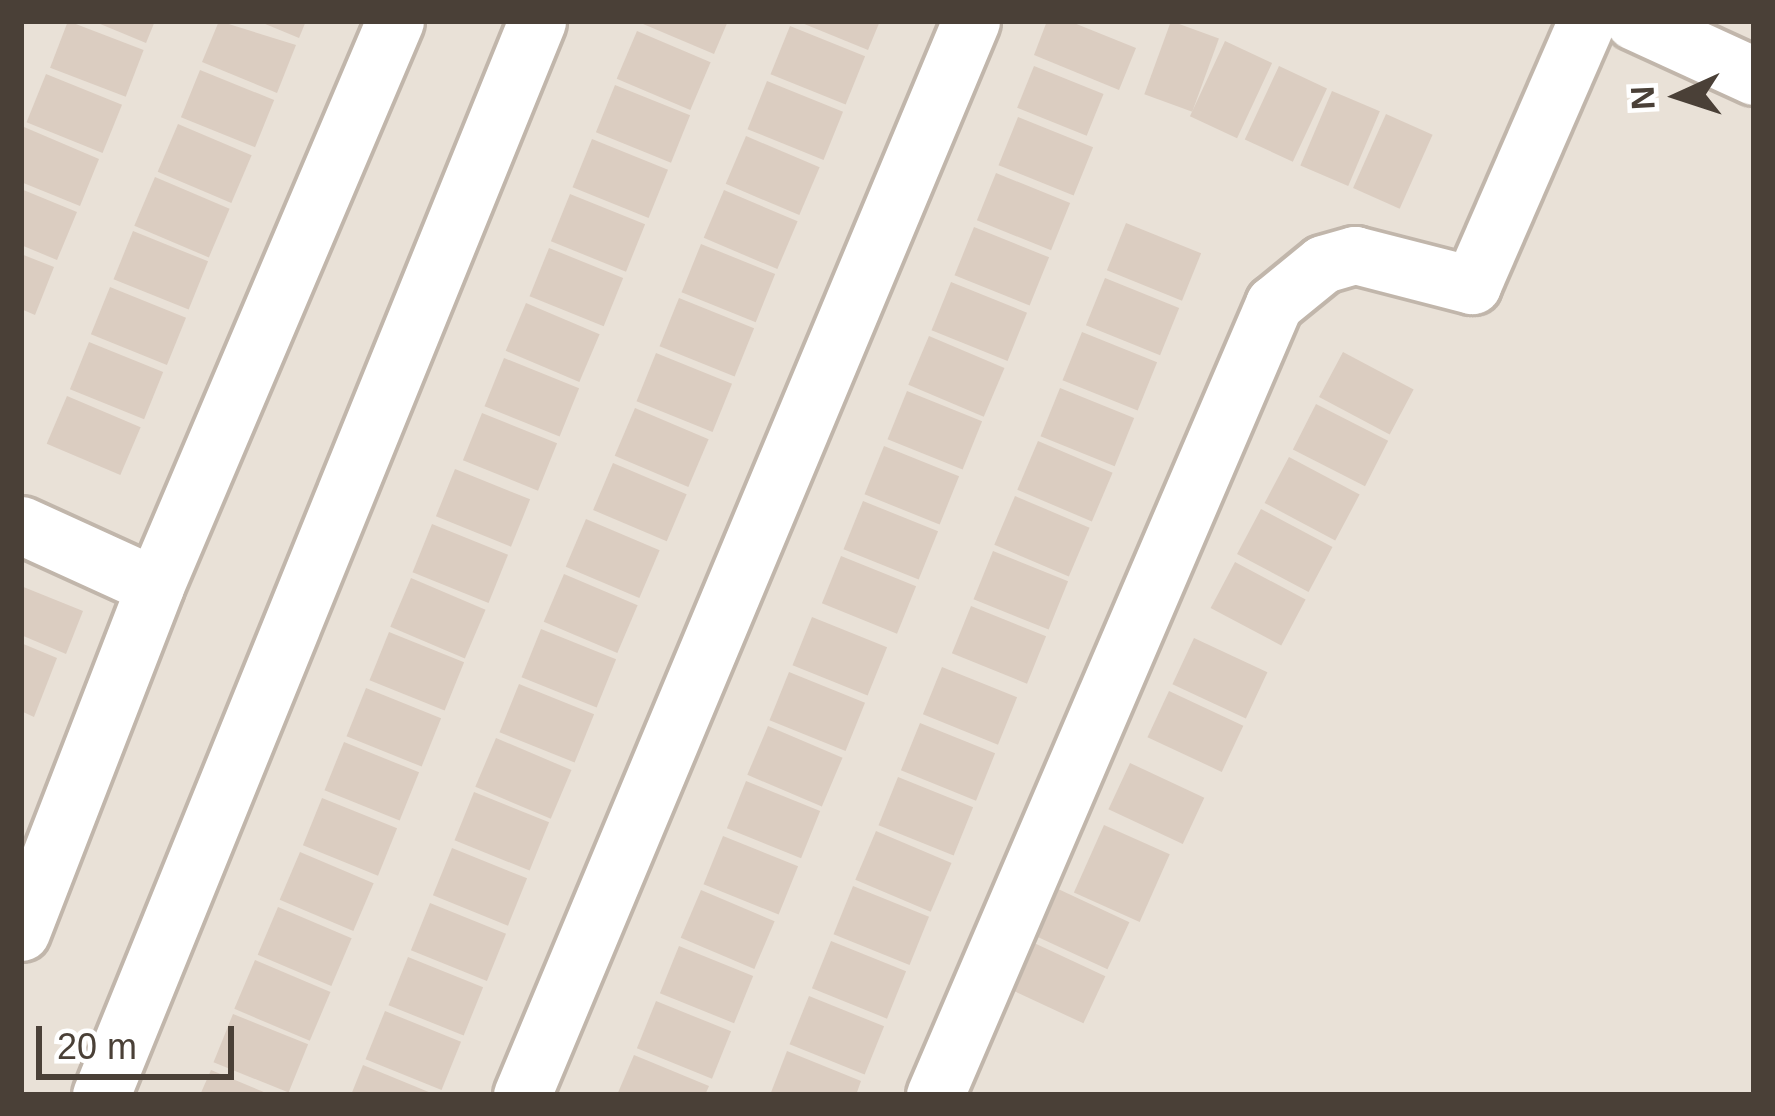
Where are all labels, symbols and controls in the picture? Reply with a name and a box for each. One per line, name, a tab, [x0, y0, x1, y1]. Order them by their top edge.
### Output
north arrow	[1619, 36, 1739, 156]
text: N	[1623, 85, 1662, 111]
scale bar	[42, 1002, 240, 1076]
text: 20 m	[57, 1026, 137, 1067]

